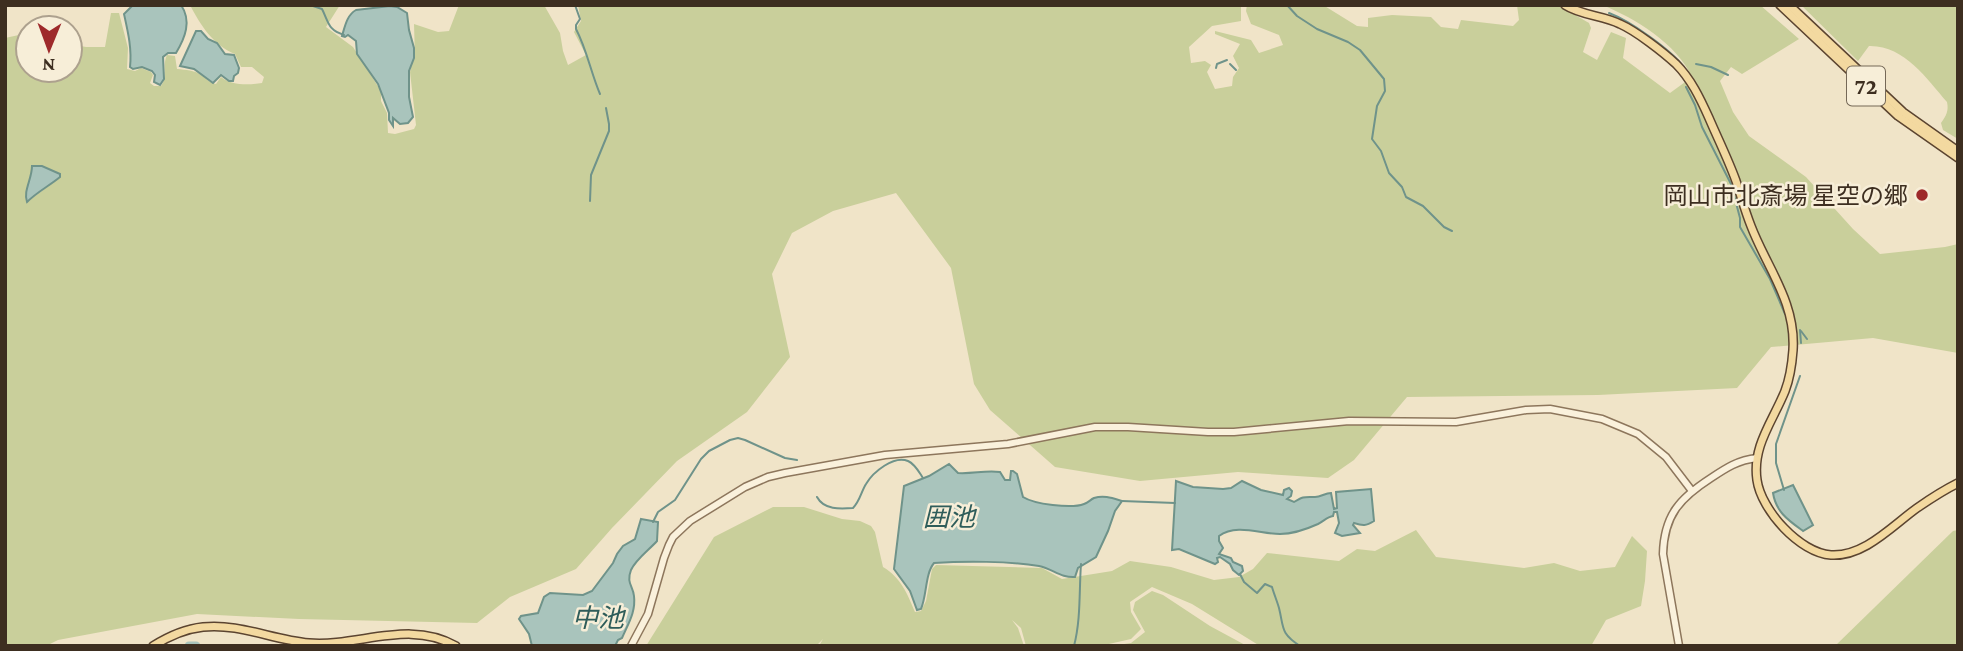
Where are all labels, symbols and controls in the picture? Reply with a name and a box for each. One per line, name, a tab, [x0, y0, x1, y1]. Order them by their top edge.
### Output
north arrow	[14, 14, 84, 84]
text: N	[42, 55, 55, 76]
road number: 72	[1847, 66, 1885, 106]
place label: 岡山市北斎場 星空の郷	[1664, 182, 1908, 209]
marker: 岡山市北斎場 星空の郷	[1914, 187, 1930, 203]
water label: 囲池	[923, 503, 978, 532]
water label: 中池	[572, 604, 627, 633]

